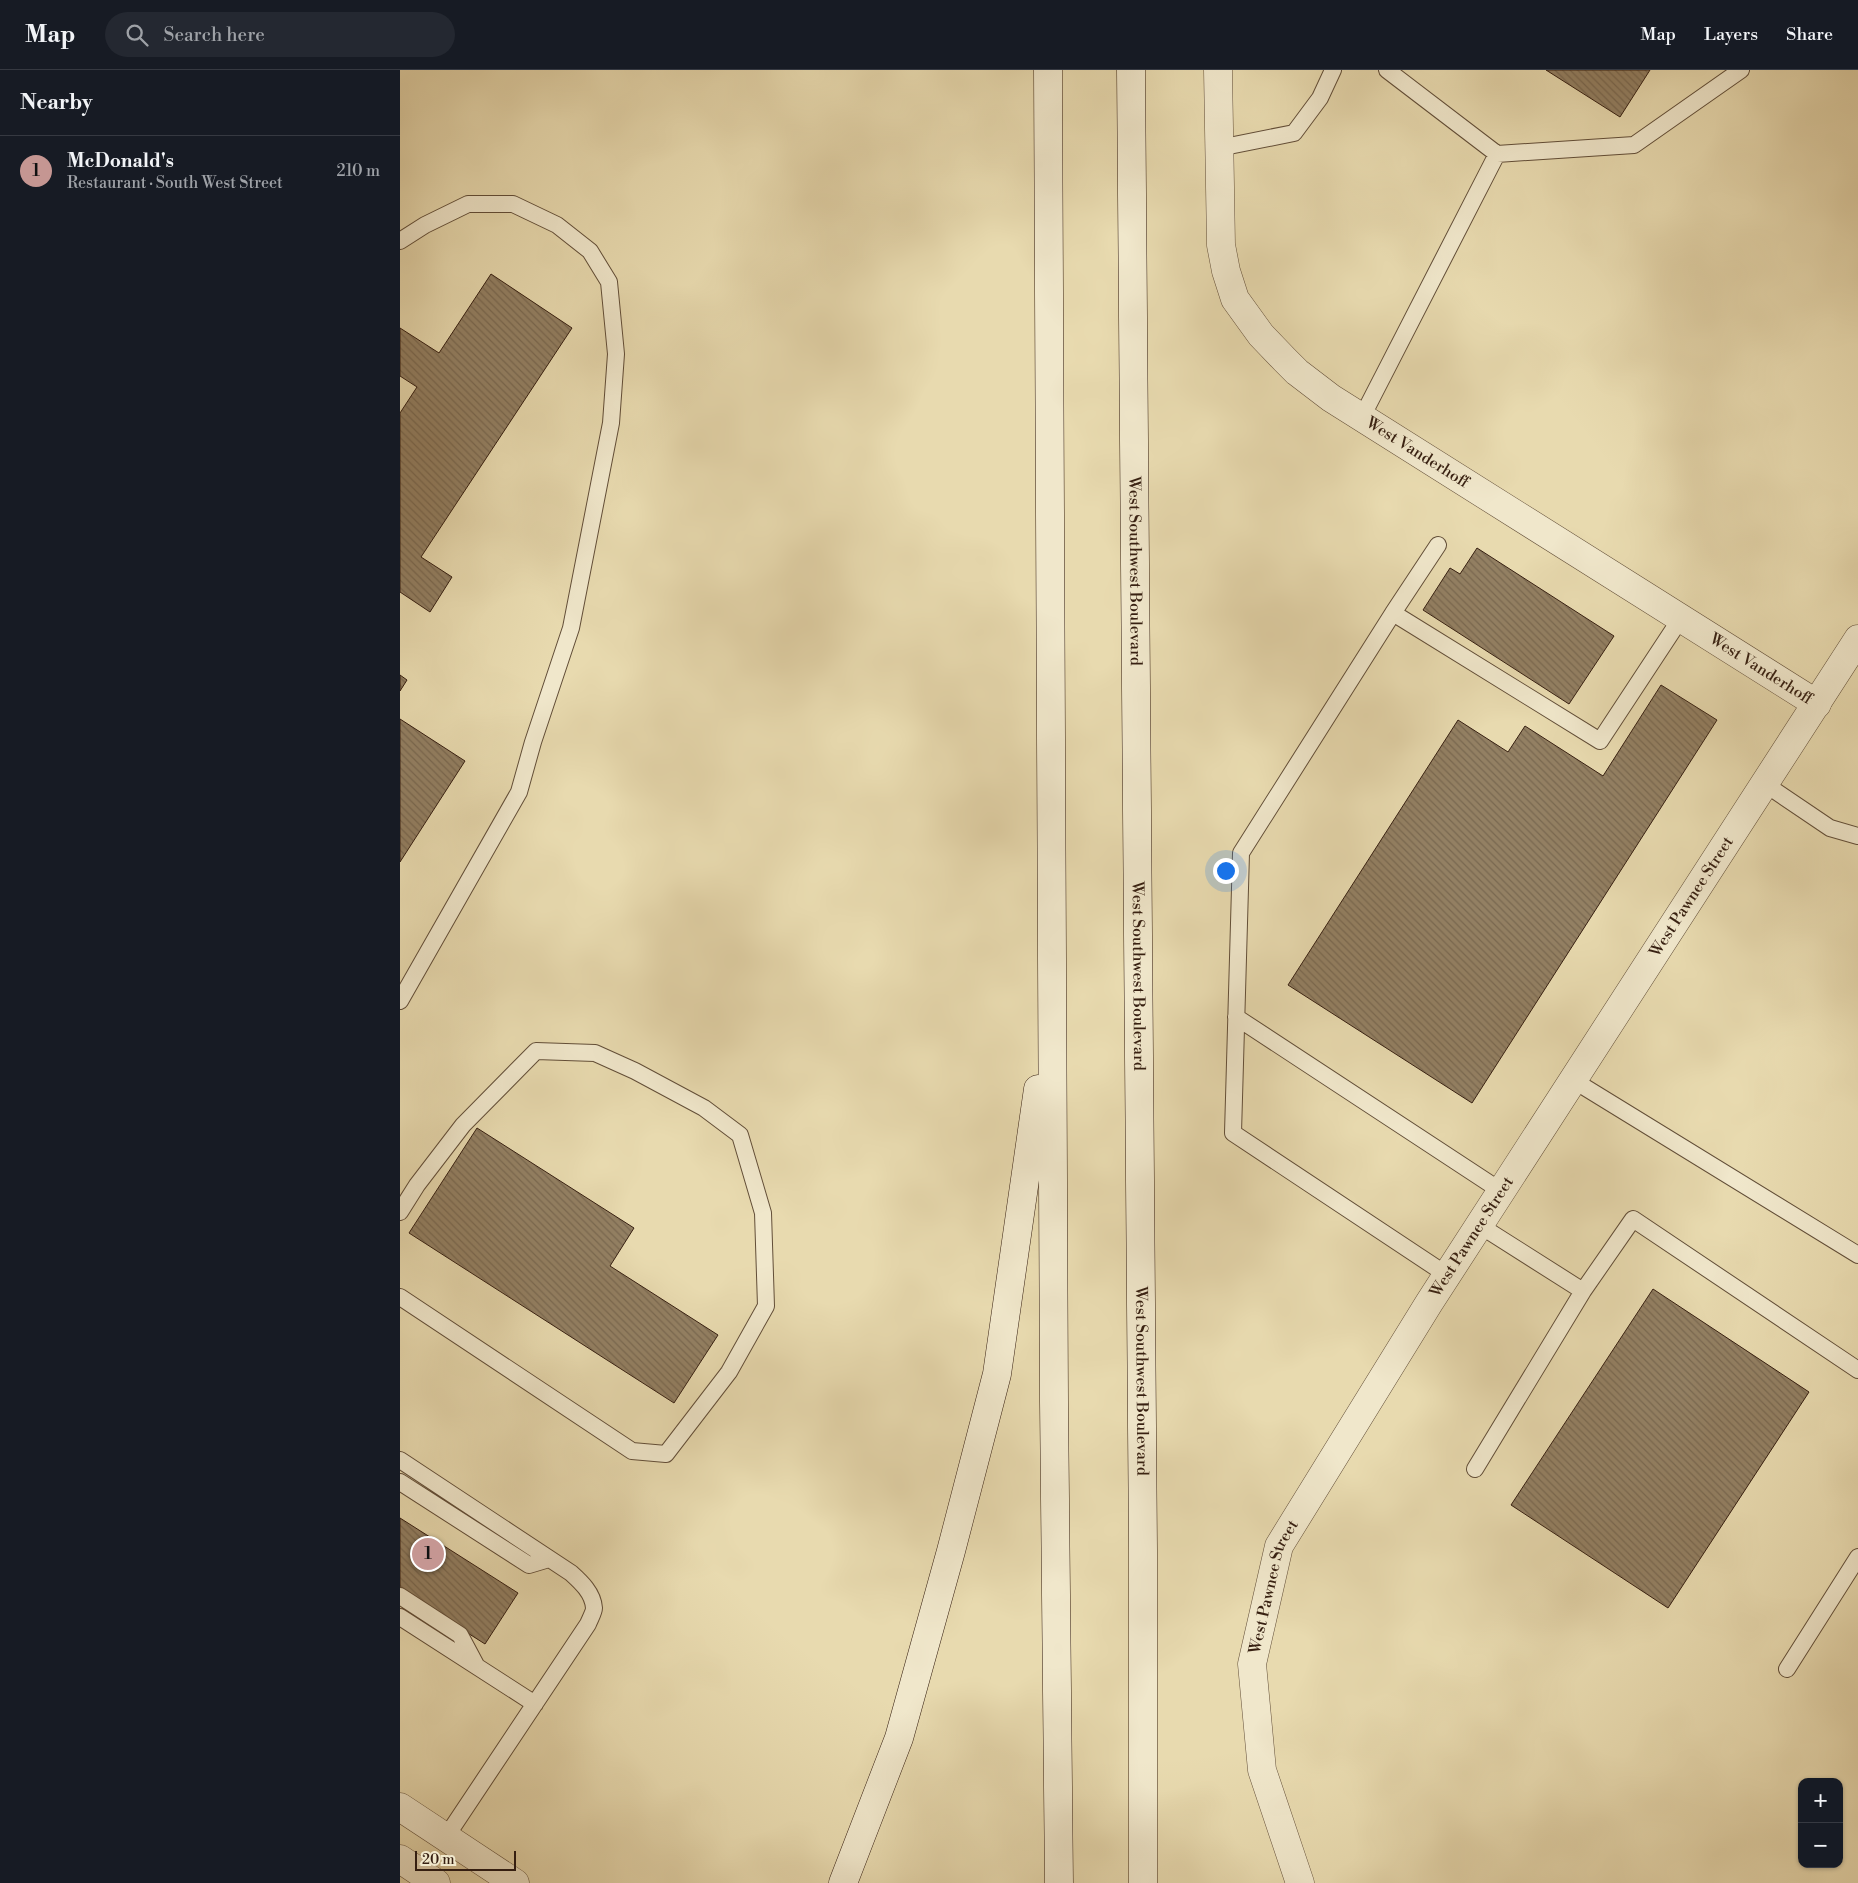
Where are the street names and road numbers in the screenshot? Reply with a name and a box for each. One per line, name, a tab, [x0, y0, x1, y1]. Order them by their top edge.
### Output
street label: West Vanderhoff	[1361, 412, 1473, 493]
street label: West Southwest Boulevard	[1124, 475, 1146, 666]
street label: West Vanderhoff	[1705, 628, 1817, 709]
street label: West Pawnee Street	[1645, 832, 1738, 962]
street label: West Southwest Boulevard	[1128, 880, 1149, 1071]
street label: West Pawnee Street	[1425, 1173, 1518, 1302]
street label: West Southwest Boulevard	[1131, 1285, 1152, 1476]
street label: West Pawnee Street	[1244, 1516, 1303, 1657]

